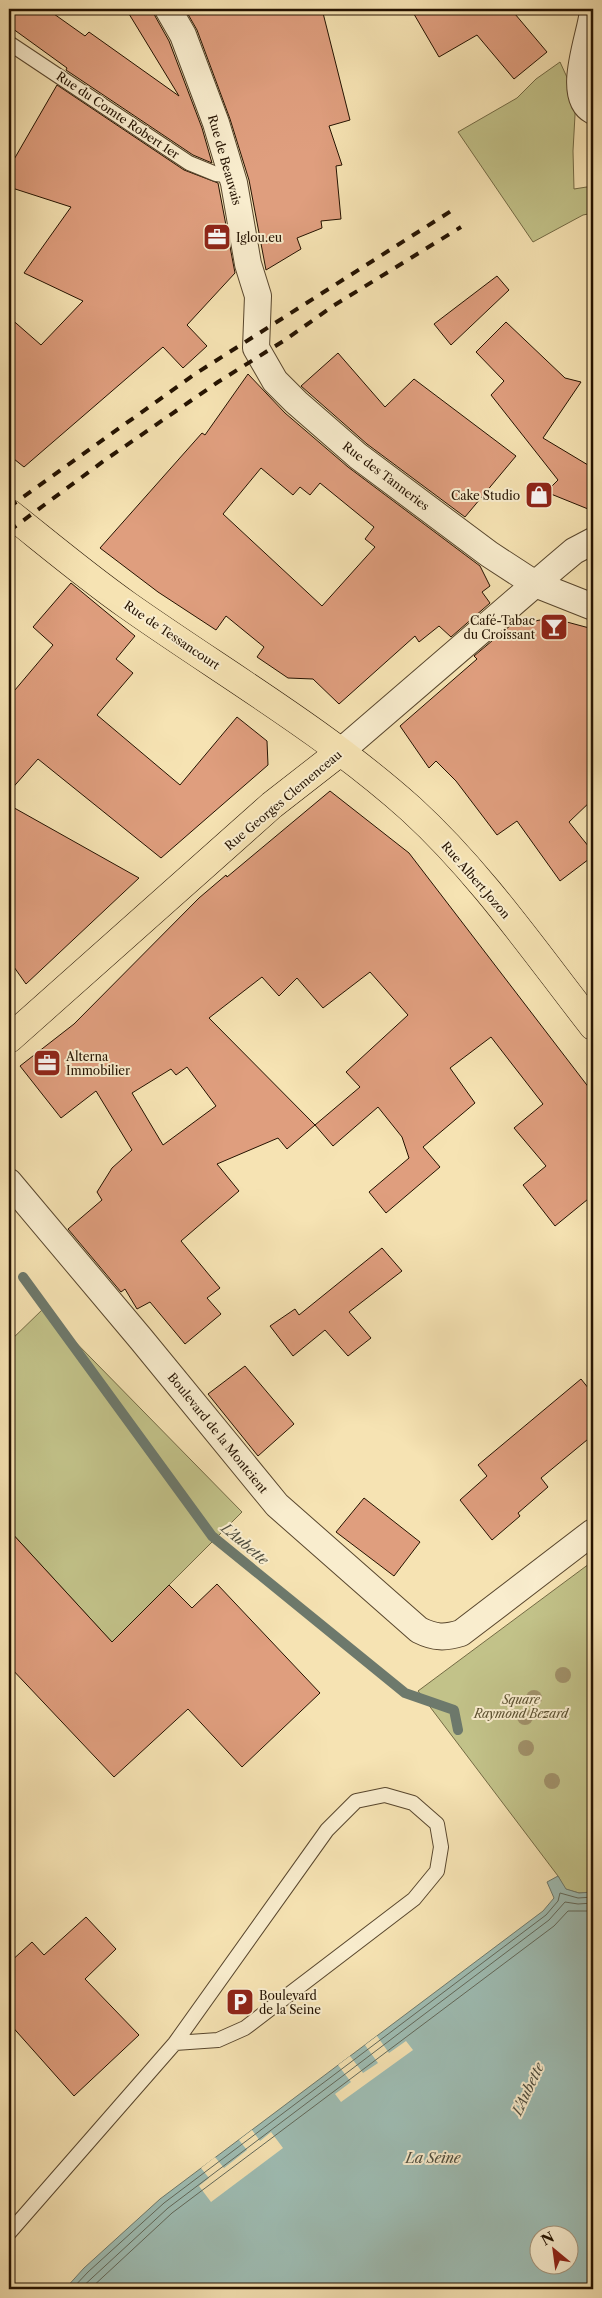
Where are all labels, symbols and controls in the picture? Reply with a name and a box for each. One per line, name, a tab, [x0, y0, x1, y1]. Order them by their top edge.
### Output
street label: Rue du Comte Robert 1er	[54, 68, 182, 162]
street label: Rue de Beauvais	[205, 113, 245, 207]
office icon: Iglou.eu	[202, 222, 232, 252]
place label: Iglou.eu	[236, 230, 283, 245]
street label: Rue des Tanneries	[340, 438, 432, 514]
shop icon: Cake Studio	[524, 480, 554, 510]
place label: Cake Studio	[451, 488, 520, 503]
street label: Rue de Tessancourt	[121, 597, 223, 673]
bar icon: Café-Tabac du Croissant	[539, 612, 569, 642]
place label: Café-Tabac du Croissant	[463, 613, 536, 642]
street label: Rue Georges Clemenceau	[222, 746, 345, 853]
street label: Rue Albert Jozon	[439, 838, 514, 922]
office icon: Alterna Immobilier	[32, 1048, 62, 1078]
place label: Alterna Immobilier	[65, 1049, 130, 1078]
street label: Boulevard de la Montcient	[165, 1370, 272, 1497]
water label: L'Aubette	[217, 1518, 273, 1570]
park label: Square Raymond Bezard	[473, 1692, 570, 1721]
parking icon: Boulevard de la Seine	[225, 1987, 255, 2017]
place label: Boulevard de la Seine	[259, 1988, 321, 2017]
water label: L'Aubette	[508, 2059, 549, 2119]
water label: La Seine	[405, 2149, 462, 2167]
north arrow	[530, 2226, 580, 2276]
text: N	[538, 2228, 557, 2249]

